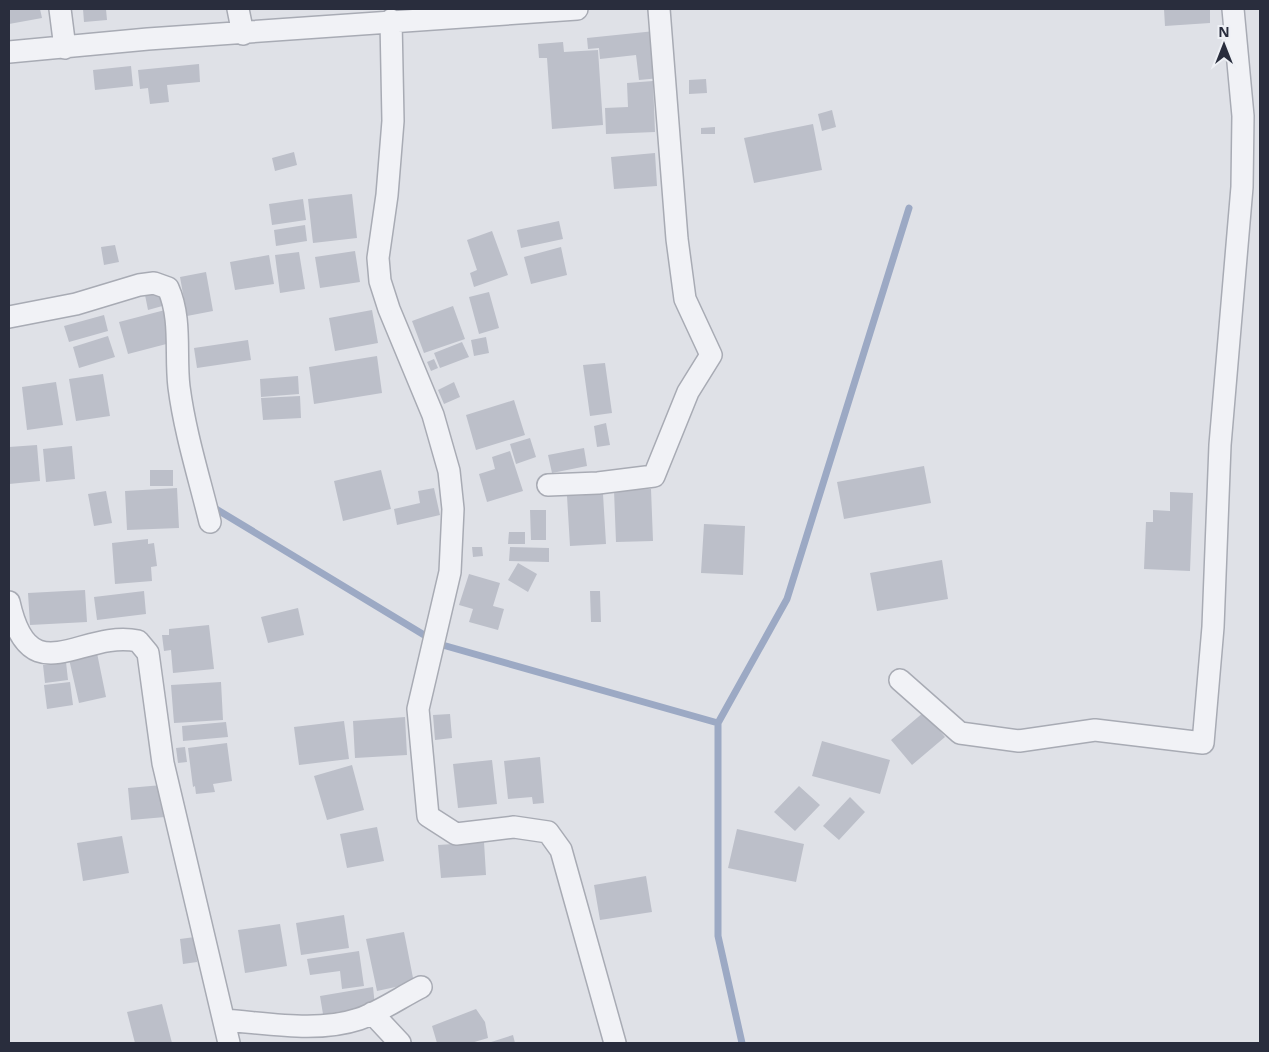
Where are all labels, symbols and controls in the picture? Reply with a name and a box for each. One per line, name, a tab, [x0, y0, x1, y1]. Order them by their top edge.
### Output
north arrow	[1199, 20, 1249, 70]
text: N	[1218, 22, 1230, 41]

